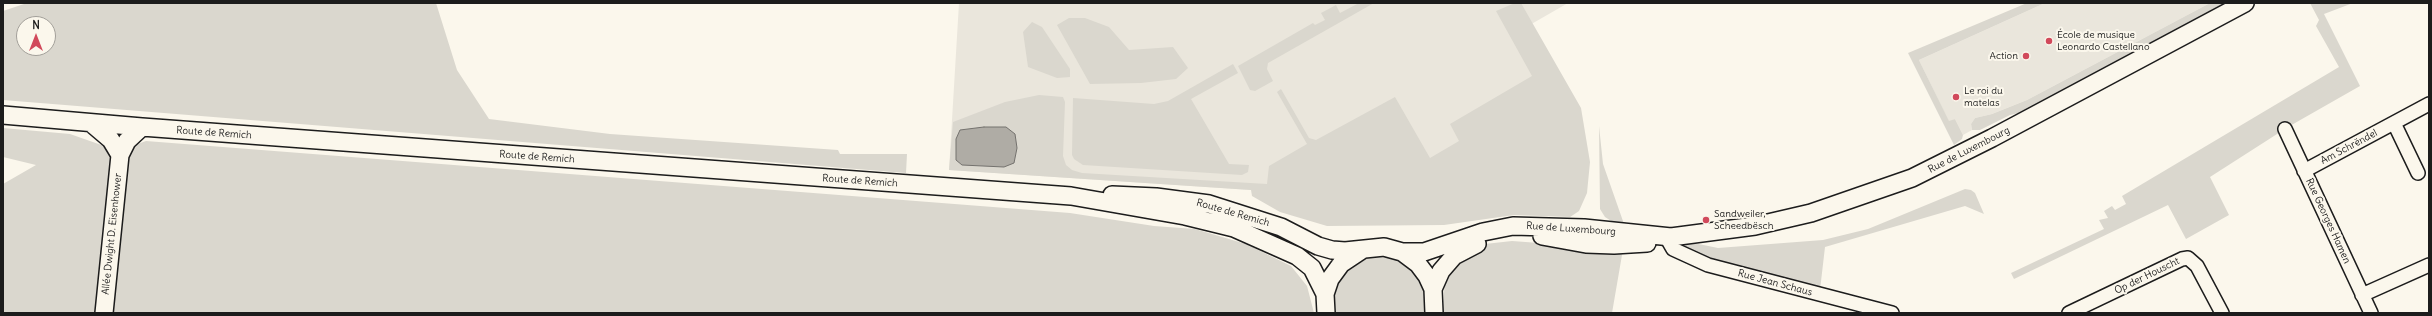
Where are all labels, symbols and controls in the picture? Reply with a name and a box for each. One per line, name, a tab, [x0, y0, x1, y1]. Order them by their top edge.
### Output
north arrow	[16, 16, 56, 56]
text: N	[32, 18, 40, 32]
place label: École de musique Leonardo Castellano	[2057, 29, 2149, 52]
marker: École de musique Leonardo Castellano	[2044, 36, 2054, 46]
place label: Action	[1989, 50, 2018, 62]
marker: Action	[2021, 51, 2031, 61]
place label: Le roi du matelas	[1964, 85, 2003, 108]
marker: Le roi du matelas	[1951, 92, 1961, 102]
street label: Route de Remich	[176, 124, 252, 142]
street label: Rue de Luxembourg	[1926, 124, 2012, 176]
street label: Am Schrëndel	[2319, 127, 2379, 167]
street label: Route de Remich	[499, 148, 575, 166]
street label: Route de Remich	[822, 172, 898, 190]
street label: Allée Dwight D. Eisenhower	[100, 173, 124, 295]
street label: Rue Georges Hamen	[2303, 176, 2353, 266]
street label: Route de Remich	[1195, 197, 1271, 229]
place label: Sandweiler, Scheedbësch	[1714, 208, 1773, 232]
marker: Sandweiler, Scheedbësch	[1701, 215, 1711, 225]
street label: Rue de Luxembourg	[1526, 220, 1616, 238]
street label: Op der Houscht	[2113, 255, 2181, 297]
street label: Rue Jean Schaus	[1736, 267, 1814, 299]

